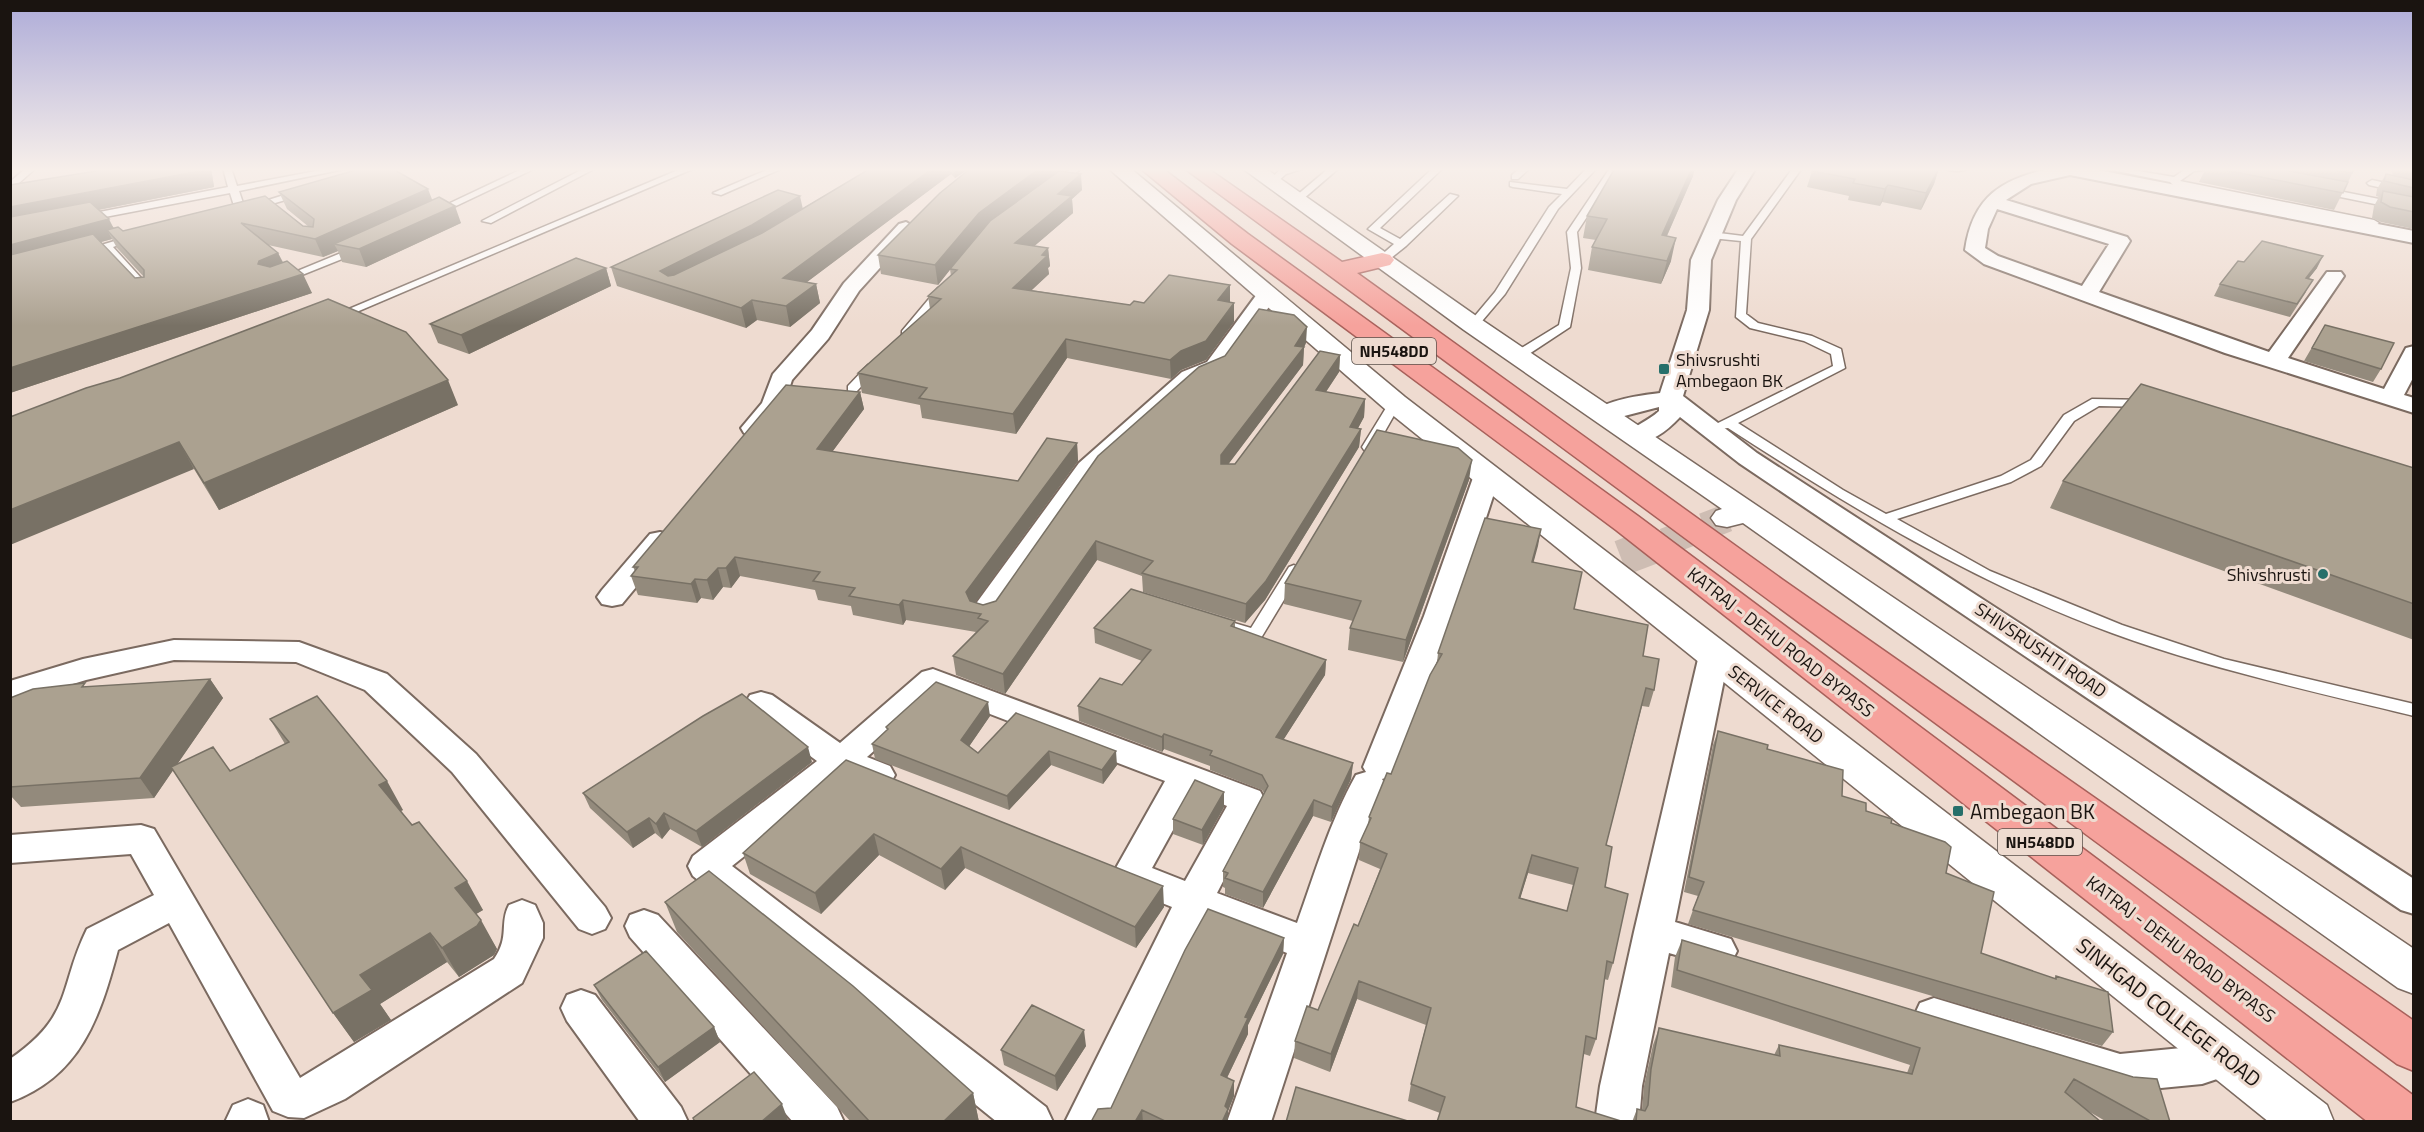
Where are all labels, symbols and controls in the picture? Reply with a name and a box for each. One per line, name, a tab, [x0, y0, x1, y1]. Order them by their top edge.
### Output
road number: NH548DD	[1352, 338, 1436, 364]
place label: Shivsrushti Ambegaon BK	[1676, 346, 1783, 394]
marker: Shivsrushti Ambegaon BK	[1657, 362, 1671, 376]
street label: KATRAJ - DEHU ROAD BYPASS	[1682, 560, 1880, 724]
place label: Shivshrusti	[2227, 561, 2311, 588]
marker: Shivshrusti	[2316, 567, 2330, 581]
street label: SHIVSRUSHTI ROAD	[1970, 596, 2112, 704]
street label: SERVICE ROAD	[1723, 658, 1829, 750]
place label: Ambegaon BK	[1970, 795, 2095, 827]
marker: Ambegaon BK	[1951, 804, 1965, 818]
road number: NH548DD	[1998, 829, 2082, 855]
street label: KATRAJ - DEHU ROAD BYPASS	[2081, 869, 2281, 1029]
street label: SINHGAD COLLEGE ROAD	[2070, 930, 2268, 1094]

